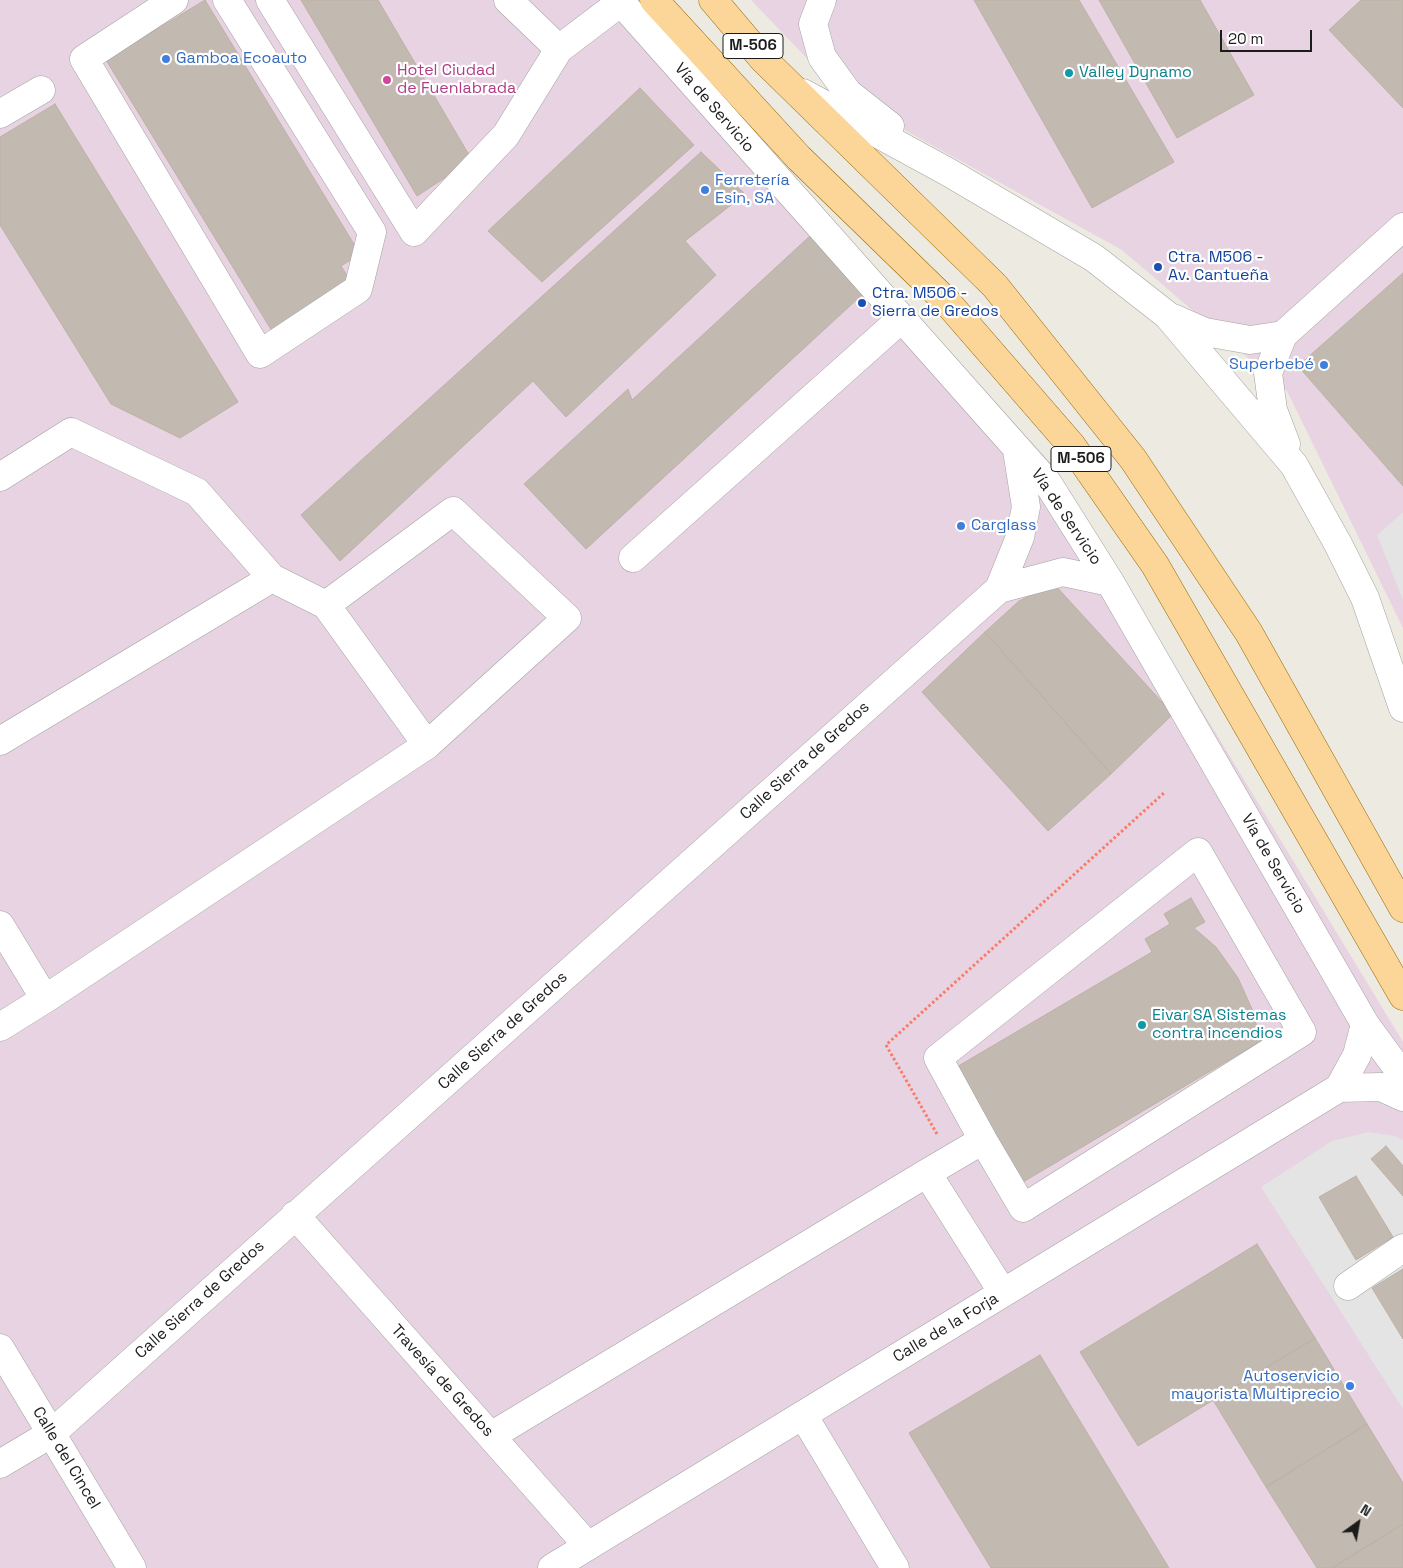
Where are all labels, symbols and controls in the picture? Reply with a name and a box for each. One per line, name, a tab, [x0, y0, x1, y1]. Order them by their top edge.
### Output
scale bar	[1223, 20, 1316, 52]
text: 20 m	[1228, 29, 1263, 48]
road number: M-506	[723, 34, 783, 58]
place label: Gamboa Ecoauto	[176, 49, 307, 69]
marker: Gamboa Ecoauto	[160, 53, 172, 65]
street label: Vía de Servicio	[670, 59, 758, 157]
place label: Hotel Ciudad de Fuenlabrada	[397, 61, 516, 99]
place label: Valley Dynamo	[1079, 63, 1192, 83]
marker: Valley Dynamo	[1063, 67, 1075, 79]
marker: Hotel Ciudad de Fuenlabrada	[381, 74, 393, 86]
place label: Ferretería Esin, SA	[715, 171, 790, 209]
marker: Ferretería Esin, SA	[699, 184, 711, 196]
place label: Ctra. M506 - Av. Cantueña	[1168, 248, 1269, 286]
marker: Ctra. M506 - Av. Cantueña	[1152, 261, 1164, 273]
place label: Ctra. M506 - Sierra de Gredos	[872, 284, 999, 322]
marker: Ctra. M506 - Sierra de Gredos	[856, 297, 868, 309]
place label: Superbebé	[1229, 355, 1314, 375]
marker: Superbebé	[1318, 359, 1330, 371]
road number: M-506	[1051, 446, 1111, 472]
street label: Vía de Servicio	[1027, 465, 1105, 569]
place label: Carglass	[971, 516, 1036, 536]
marker: Carglass	[955, 520, 967, 532]
street label: Calle Sierra de Gredos	[736, 698, 874, 824]
street label: Vía de Servicio	[1237, 811, 1309, 917]
street label: Calle Sierra de Gredos	[434, 968, 572, 1094]
place label: Eivar SA Sistemas contra incendios	[1152, 1006, 1286, 1044]
marker: Eivar SA Sistemas contra incendios	[1136, 1019, 1148, 1031]
street label: Calle Sierra de Gredos	[131, 1237, 269, 1363]
street label: Calle de la Forja	[890, 1289, 1002, 1367]
street label: Travesía de Gredos	[387, 1321, 497, 1441]
place label: Autoservicio mayorista Multiprecio	[1171, 1367, 1340, 1405]
marker: Autoservicio mayorista Multiprecio	[1344, 1380, 1356, 1392]
street label: Calle del Cincel	[28, 1403, 104, 1513]
north arrow	[1333, 1498, 1383, 1548]
text: N	[1357, 1500, 1375, 1520]

